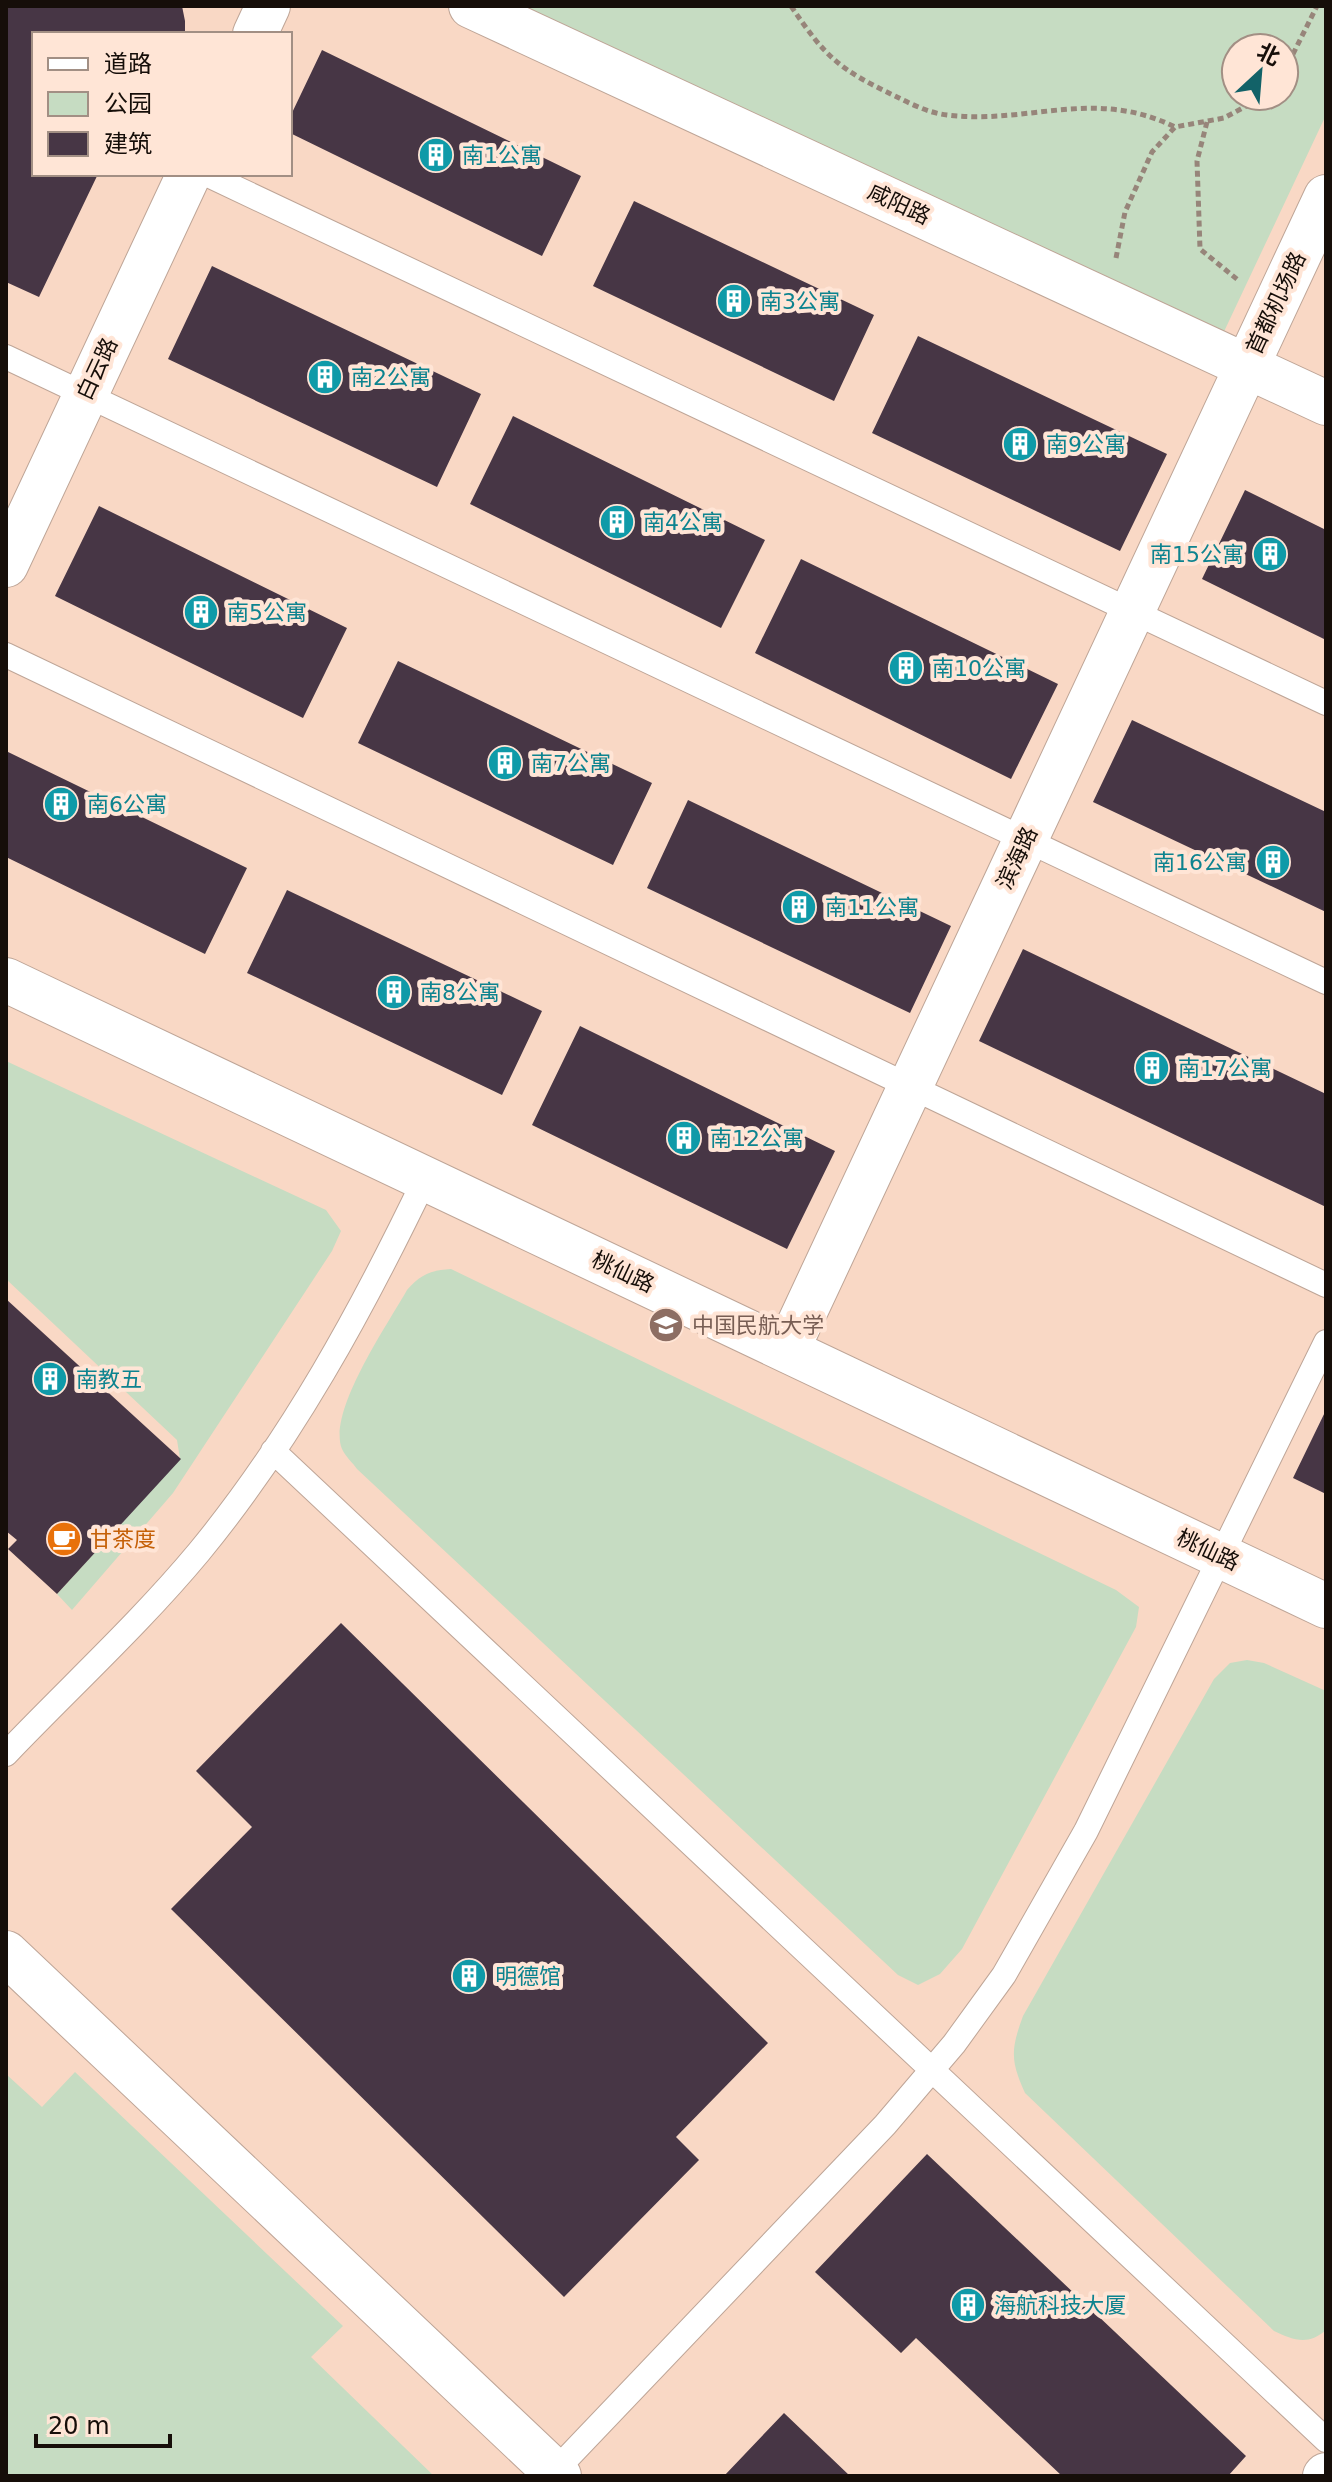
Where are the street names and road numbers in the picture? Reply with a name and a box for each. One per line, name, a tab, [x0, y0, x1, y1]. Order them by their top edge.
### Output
street label: 咸阳路	[864, 179, 934, 229]
street label: 首都机场路	[1241, 248, 1311, 358]
street label: 白云路	[72, 334, 122, 404]
street label: 滨海路	[992, 823, 1042, 893]
street label: 桃仙路	[588, 1247, 658, 1297]
street label: 桃仙路	[1173, 1525, 1243, 1575]

